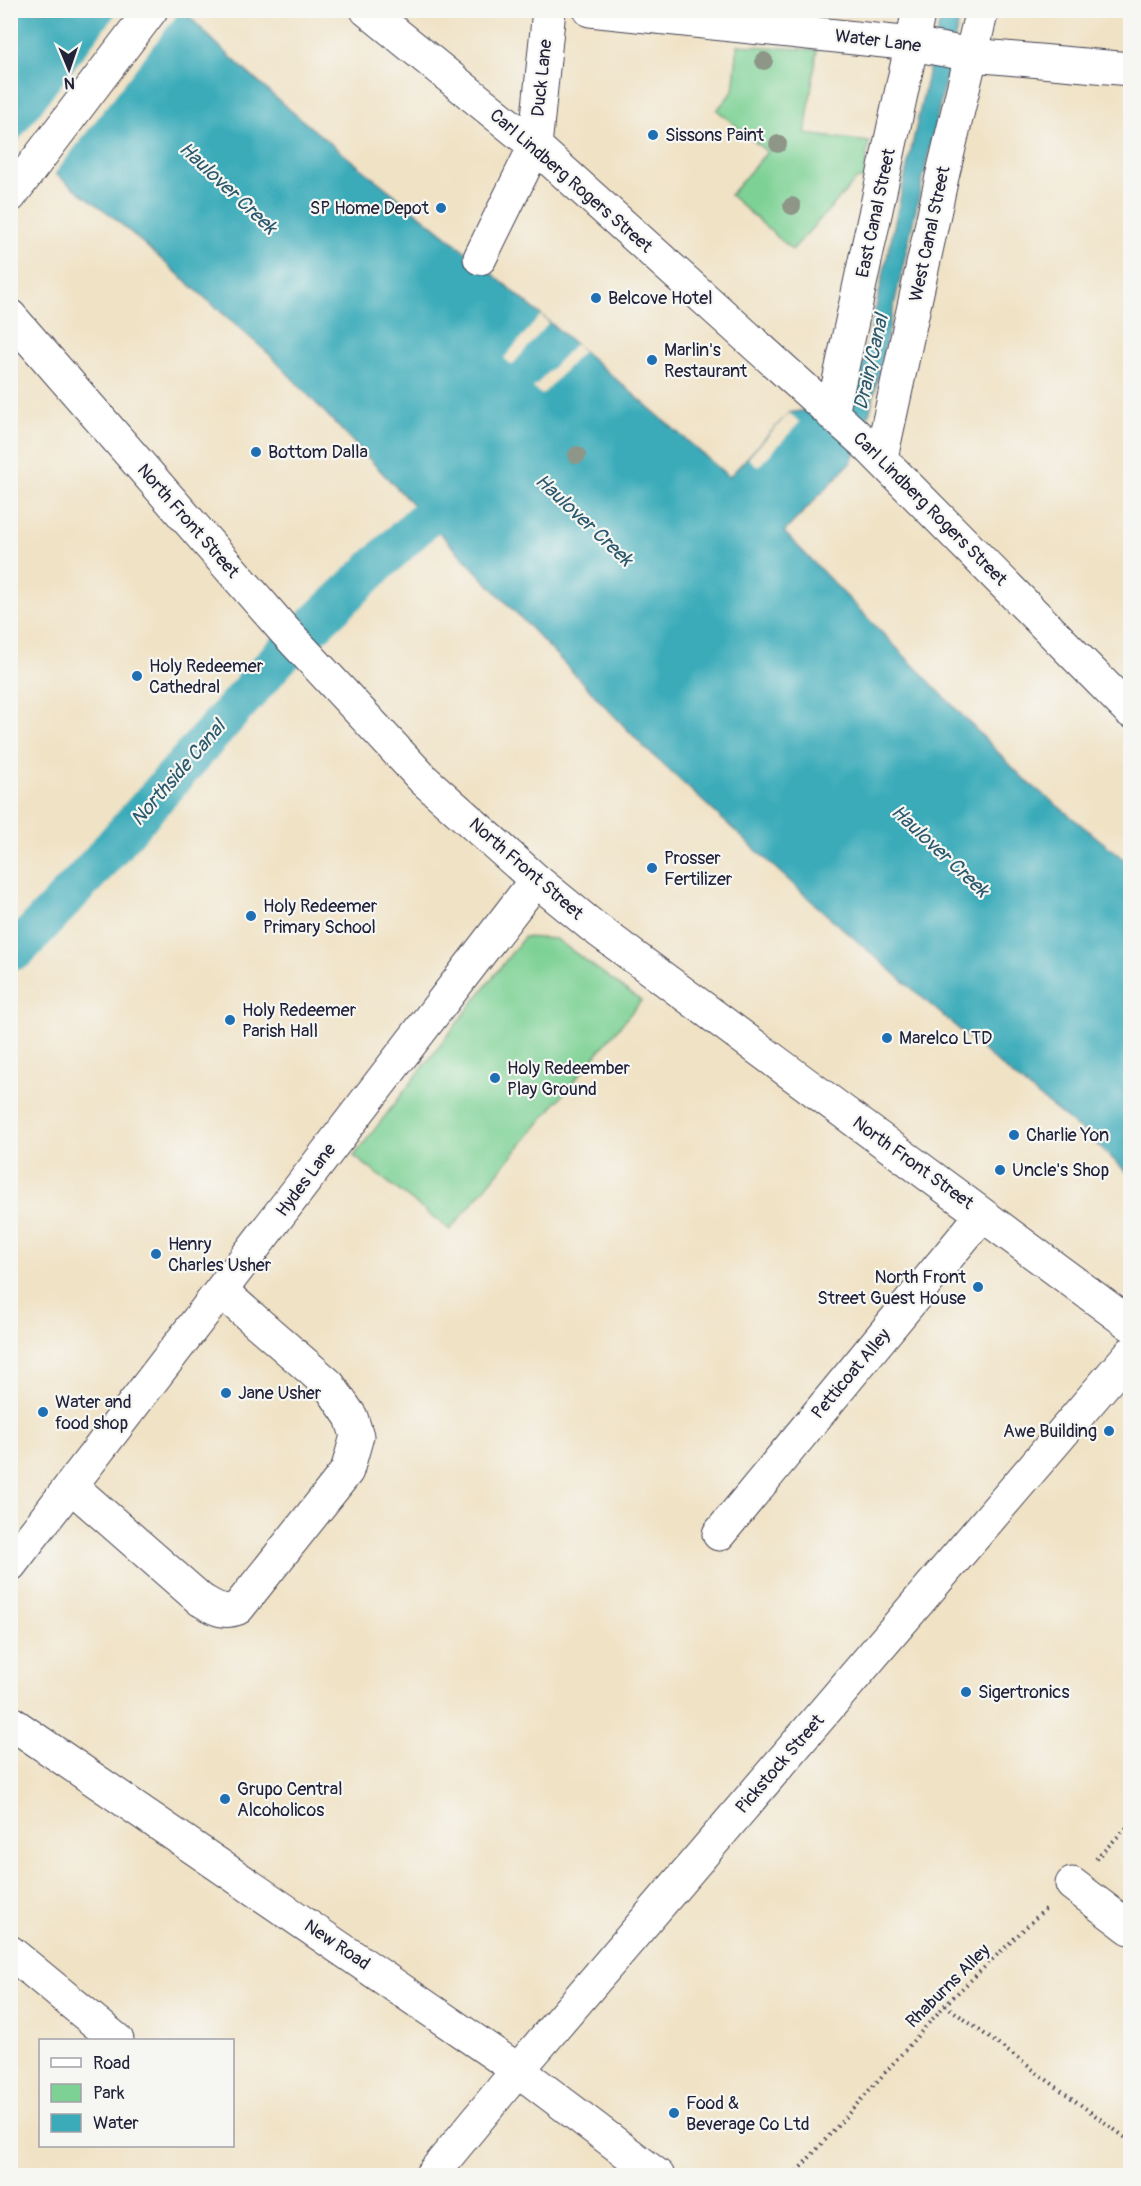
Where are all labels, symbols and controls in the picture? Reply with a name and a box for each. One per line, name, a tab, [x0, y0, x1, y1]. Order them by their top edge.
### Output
street label: Water Lane	[834, 24, 923, 58]
street label: Duck Lane	[527, 38, 558, 118]
north arrow	[39, 39, 99, 99]
text: N	[64, 73, 75, 93]
street label: Carl Lindberg Rogers Street	[485, 104, 658, 259]
place label: Sissons Paint	[665, 124, 765, 147]
marker: Sissons Paint	[646, 128, 660, 142]
water label: Haulover Creek	[174, 136, 283, 241]
street label: East Canal Street	[851, 146, 901, 280]
street label: West Canal Street	[904, 163, 956, 304]
place label: SP Home Depot	[310, 197, 430, 220]
marker: SP Home Depot	[434, 201, 448, 215]
place label: Belcove Hotel	[608, 287, 713, 310]
marker: Belcove Hotel	[589, 291, 603, 305]
water label: Drain/Canal	[848, 310, 895, 412]
place label: Marlin's Restaurant	[664, 339, 748, 383]
marker: Marlin's Restaurant	[645, 353, 659, 367]
street label: Carl Lindberg Rogers Street	[848, 427, 1012, 591]
place label: Bottom Dalla	[268, 441, 368, 464]
marker: Bottom Dalla	[249, 445, 263, 459]
street label: North Front Street	[132, 459, 244, 584]
water label: Haulover Creek	[530, 468, 639, 573]
place label: Holy Redeemer Cathedral	[149, 655, 264, 699]
marker: Holy Redeemer Cathedral	[130, 669, 144, 683]
water label: Northside Canal	[125, 713, 232, 831]
water label: Haulover Creek	[886, 799, 995, 904]
street label: North Front Street	[464, 813, 589, 925]
place label: Prosser Fertilizer	[664, 847, 733, 891]
marker: Prosser Fertilizer	[645, 861, 659, 875]
place label: Holy Redeemer Primary School	[263, 895, 378, 939]
marker: Holy Redeemer Primary School	[244, 909, 258, 923]
place label: Holy Redeemer Parish Hall	[242, 999, 357, 1043]
marker: Holy Redeemer Parish Hall	[223, 1013, 237, 1027]
place label: Marelco LTD	[899, 1027, 992, 1050]
marker: Marelco LTD	[880, 1031, 894, 1045]
place label: Holy Redeember Play Ground	[507, 1057, 630, 1101]
marker: Holy Redeember Play Ground	[488, 1071, 502, 1085]
street label: North Front Street	[848, 1111, 979, 1215]
place label: Charlie Yon	[1026, 1124, 1109, 1147]
marker: Charlie Yon	[1007, 1128, 1021, 1142]
street label: Hydes Lane	[271, 1139, 341, 1221]
place label: Uncle's Shop	[1012, 1159, 1109, 1182]
marker: Uncle's Shop	[993, 1163, 1007, 1177]
place label: Henry Charles Usher	[168, 1233, 272, 1277]
marker: Henry Charles Usher	[149, 1247, 163, 1261]
place label: North Front Street Guest House	[817, 1266, 967, 1310]
marker: North Front Street Guest House	[971, 1280, 985, 1294]
street label: Petticoat Alley	[806, 1324, 896, 1424]
place label: Jane Usher	[238, 1382, 322, 1405]
marker: Jane Usher	[219, 1386, 233, 1400]
place label: Water and food shop	[55, 1391, 132, 1435]
marker: Water and food shop	[36, 1405, 50, 1419]
place label: Awe Building	[1003, 1420, 1097, 1443]
marker: Awe Building	[1102, 1424, 1116, 1438]
place label: Sigertronics	[978, 1681, 1069, 1704]
marker: Sigertronics	[959, 1685, 973, 1699]
street label: Pickstock Street	[731, 1709, 830, 1818]
place label: Grupo Central Alcoholicos	[237, 1778, 342, 1822]
marker: Grupo Central Alcoholicos	[218, 1792, 232, 1806]
street label: New Road	[300, 1915, 374, 1975]
street label: Rhaburns Alley	[901, 1939, 995, 2033]
legend	[39, 2039, 234, 2147]
text: Road	[93, 2052, 130, 2075]
text: Park	[93, 2082, 125, 2105]
place label: Food & Beverage Co Ltd	[686, 2092, 810, 2136]
marker: Food & Beverage Co Ltd	[667, 2106, 681, 2120]
text: Water	[93, 2112, 139, 2135]

